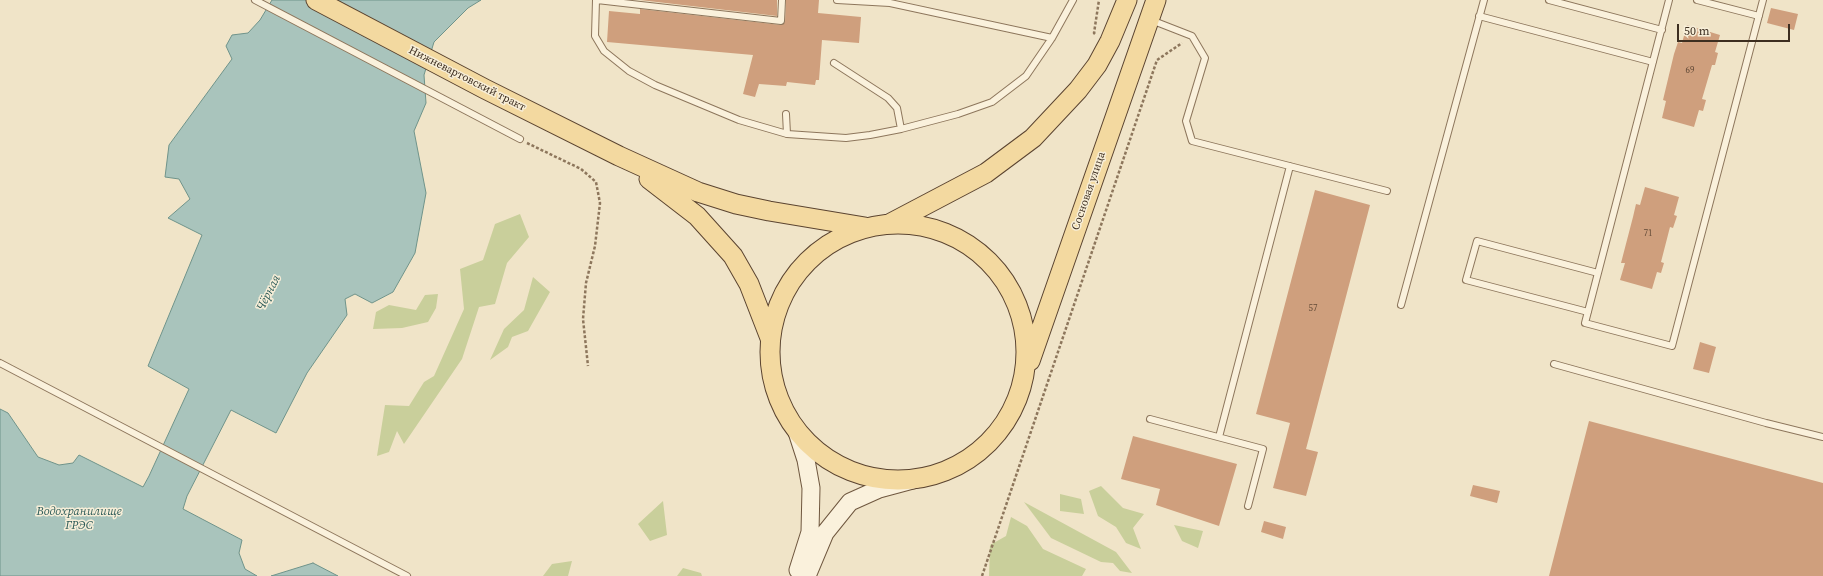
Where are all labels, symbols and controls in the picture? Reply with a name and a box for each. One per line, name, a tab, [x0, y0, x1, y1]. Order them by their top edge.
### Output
scale bar	[1679, 16, 1792, 42]
text: 50 m	[1684, 23, 1710, 39]
street label: Нижневартовский тракт	[406, 44, 528, 114]
house number: 69	[1686, 66, 1694, 76]
street label: Сосновая улица	[1069, 150, 1109, 232]
house number: 71	[1644, 229, 1652, 239]
water label: Чёрная	[254, 273, 284, 313]
house number: 57	[1309, 304, 1317, 314]
water label: Водохранилище ГРЭС	[36, 505, 122, 533]

